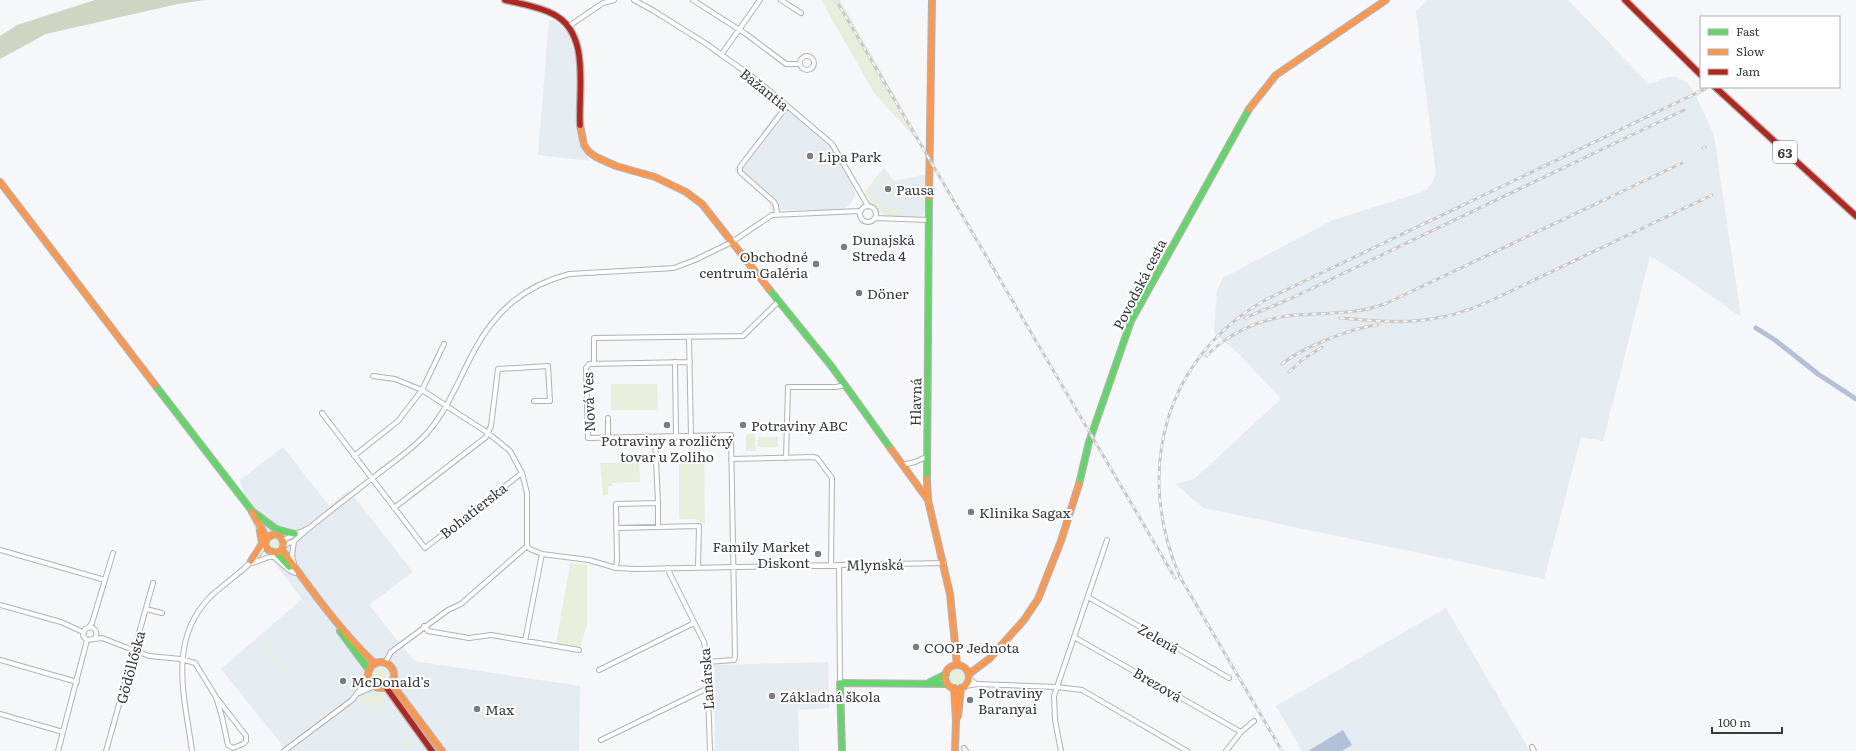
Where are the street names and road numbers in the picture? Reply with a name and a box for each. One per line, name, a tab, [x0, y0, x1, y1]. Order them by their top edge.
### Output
street label: Bažantia	[736, 63, 794, 115]
road number: 63	[1773, 141, 1797, 163]
street label: Povodská cesta	[1107, 235, 1171, 333]
street label: Nová Ves	[577, 372, 599, 432]
street label: Hlavná	[905, 377, 925, 426]
street label: Bohatierska	[435, 477, 511, 543]
street label: Mlynská	[846, 553, 904, 575]
street label: Zelená	[1135, 618, 1184, 658]
street label: Gödöllőska	[111, 628, 149, 706]
street label: Ľanárska	[694, 647, 718, 711]
street label: Brezová	[1130, 662, 1186, 706]

